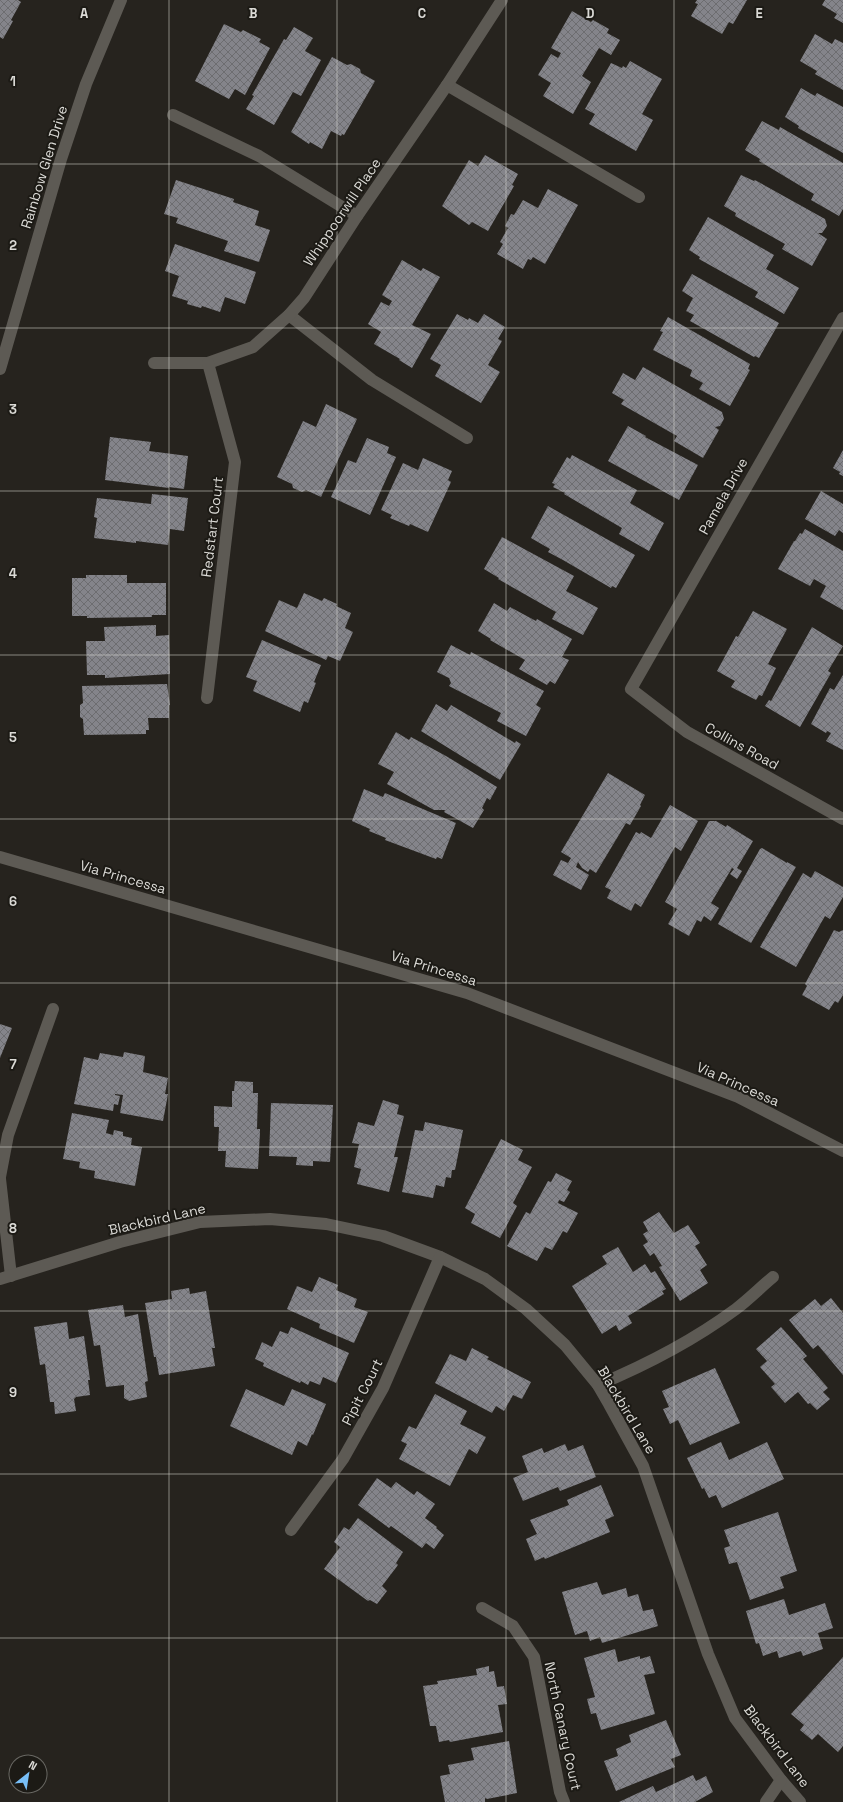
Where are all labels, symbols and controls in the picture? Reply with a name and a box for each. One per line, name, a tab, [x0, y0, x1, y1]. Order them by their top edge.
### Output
text: A	[80, 5, 89, 22]
text: B	[249, 5, 258, 22]
text: C	[418, 5, 426, 22]
text: D	[586, 5, 595, 22]
text: E	[755, 5, 763, 22]
text: 1	[10, 73, 16, 90]
street label: Rainbow Glen Drive	[17, 103, 71, 231]
street label: Whippoorwill Place	[299, 155, 385, 269]
text: 2	[9, 237, 17, 254]
text: 3	[9, 401, 17, 418]
street label: Pamela Drive	[694, 454, 752, 538]
street label: Redstart Court	[197, 476, 227, 578]
text: 4	[9, 565, 17, 582]
street label: Collins Road	[702, 718, 782, 774]
text: 5	[9, 729, 17, 746]
street label: Via Princessa	[78, 856, 168, 898]
text: 6	[9, 893, 17, 910]
street label: Via Princessa	[389, 946, 479, 990]
text: 7	[9, 1056, 17, 1073]
street label: Via Princessa	[694, 1058, 782, 1110]
street label: Blackbird Lane	[107, 1199, 207, 1239]
text: 8	[9, 1220, 17, 1237]
street label: Pipit Court	[338, 1356, 386, 1428]
street label: Blackbird Lane	[594, 1363, 660, 1457]
text: 9	[9, 1384, 17, 1401]
street label: North Canary Court	[541, 1660, 585, 1792]
street label: Blackbird Lane	[740, 1701, 814, 1791]
north arrow	[8, 1754, 48, 1794]
text: N	[26, 1757, 40, 1773]

